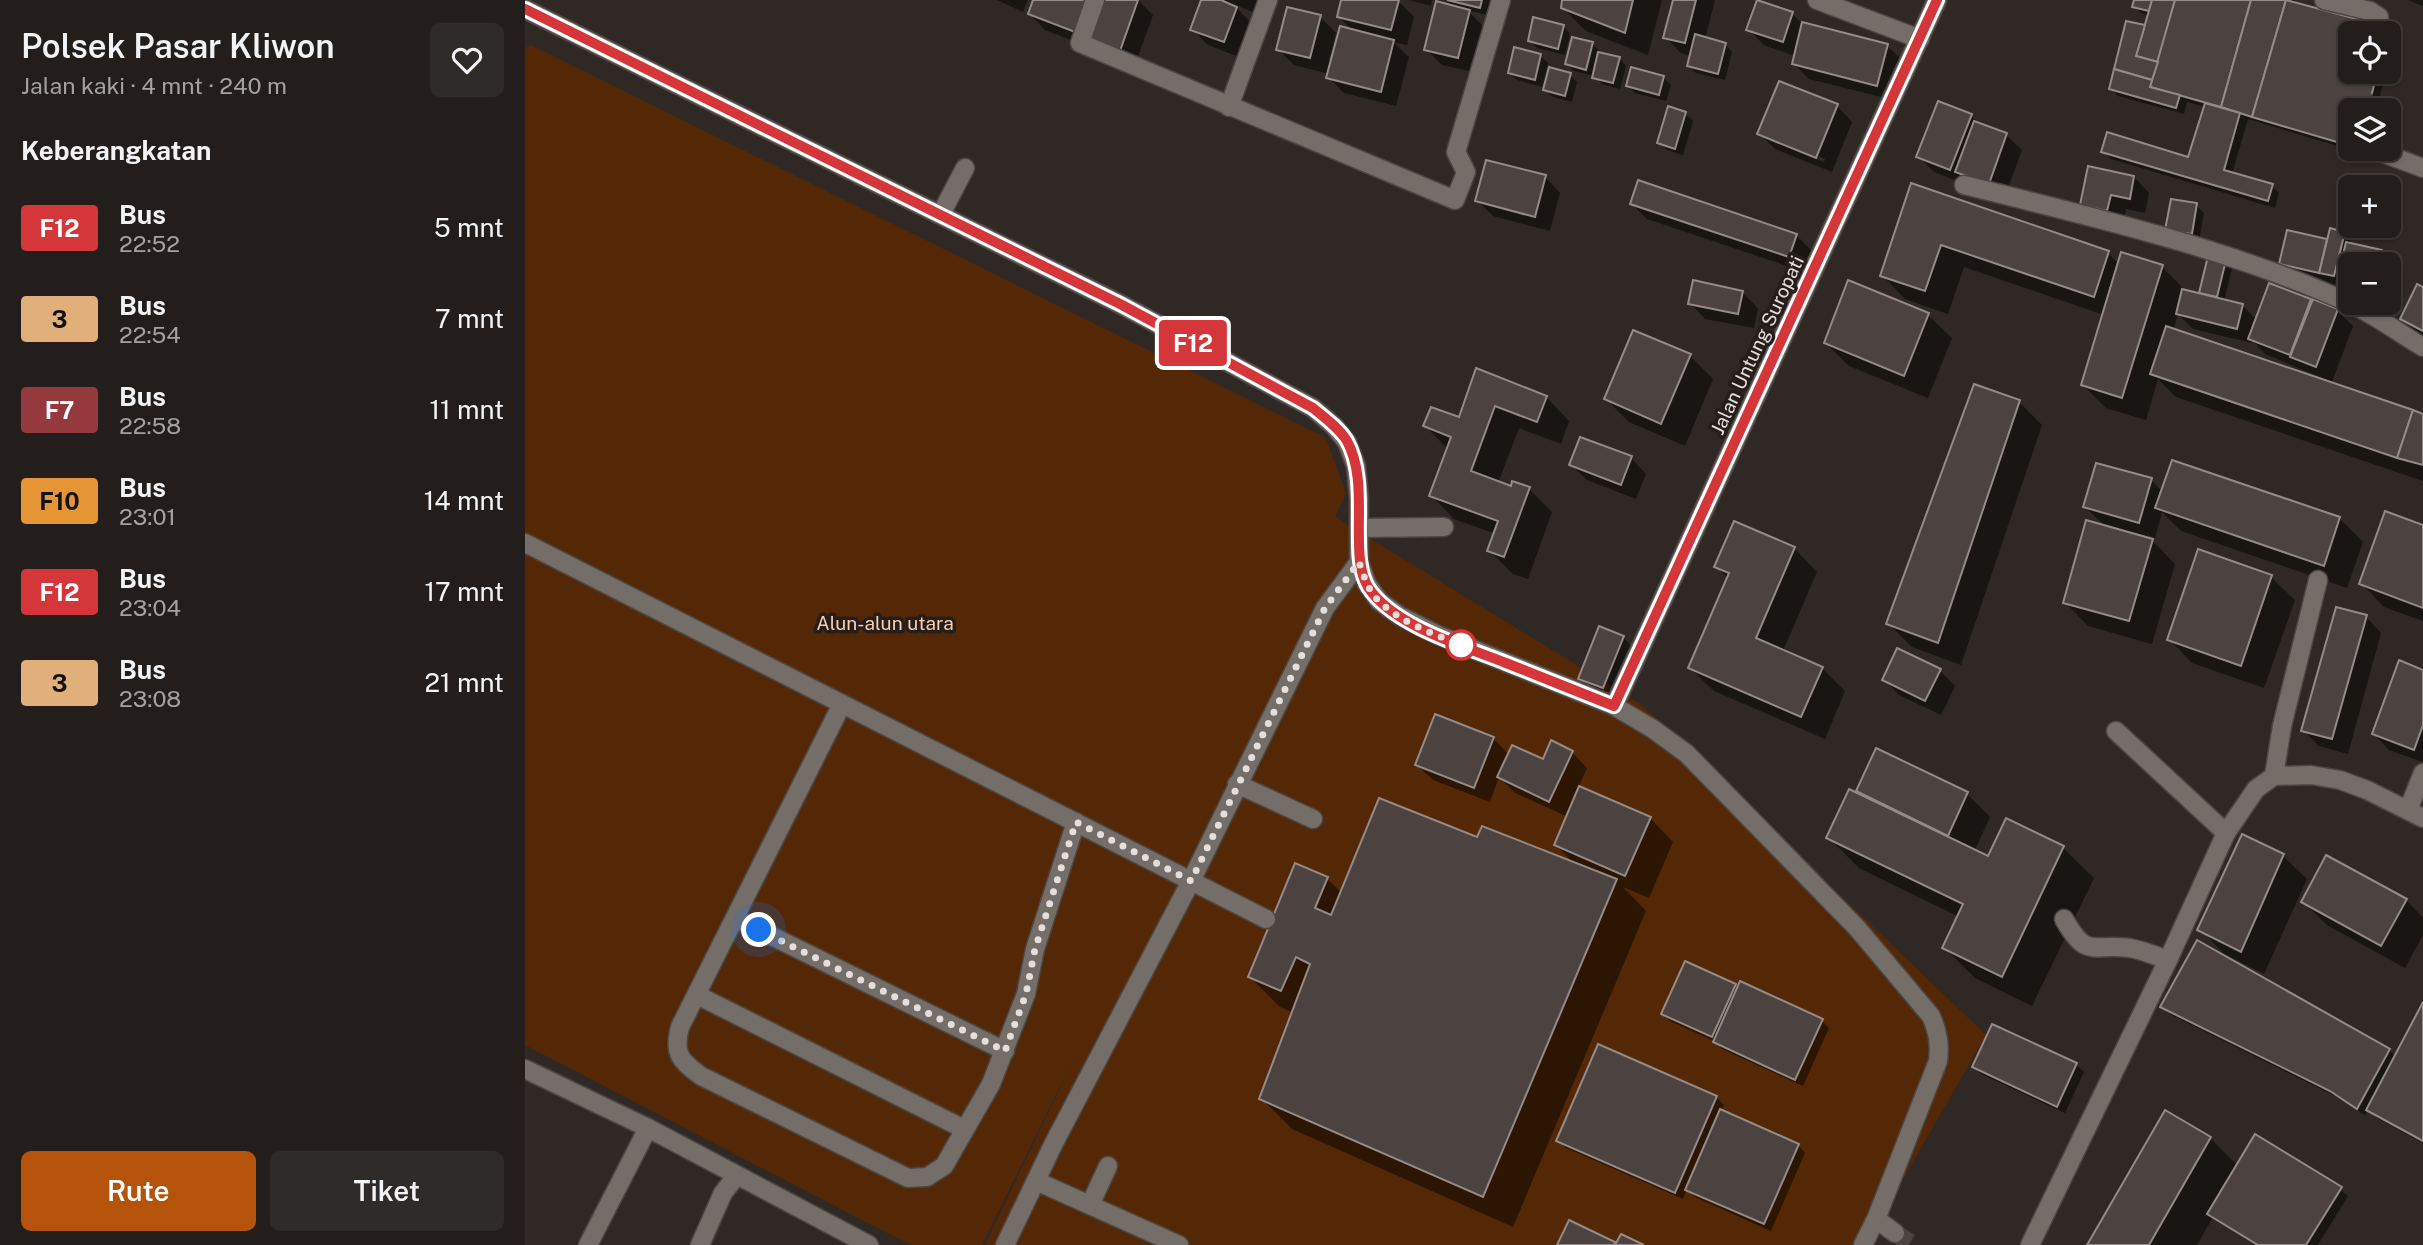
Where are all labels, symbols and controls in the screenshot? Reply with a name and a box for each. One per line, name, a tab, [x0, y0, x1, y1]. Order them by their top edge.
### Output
map controls	[2338, 21, 2401, 315]
button: locate	[2338, 21, 2401, 84]
button: heart	[430, 23, 504, 97]
text: Polsek Pasar Kliwon	[21, 27, 335, 65]
text: Jalan kaki · 4 mnt · 240 m	[21, 72, 287, 99]
button: layers	[2338, 98, 2401, 161]
text: Keberangkatan	[21, 135, 211, 166]
button: +	[2338, 175, 2401, 238]
text: Bus	[119, 199, 166, 230]
text: 5 mnt	[434, 212, 504, 243]
text: F12	[39, 214, 80, 242]
text: 22:52	[119, 230, 180, 257]
street label: Jalan Untung Suropati	[1706, 252, 1808, 438]
button: −	[2338, 252, 2401, 315]
text: Bus	[119, 290, 166, 321]
text: 7 mnt	[435, 303, 504, 334]
text: 3	[52, 305, 67, 333]
line badge: F12	[1153, 320, 1233, 366]
text: 22:54	[119, 321, 181, 348]
text: F12	[1173, 329, 1213, 357]
text: Bus	[119, 381, 166, 412]
text: 11 mnt	[429, 394, 504, 425]
text: F7	[45, 396, 74, 424]
text: 22:58	[119, 412, 181, 439]
text: Bus	[119, 472, 166, 503]
text: 14 mnt	[424, 485, 504, 516]
text: F10	[39, 487, 80, 515]
text: 23:01	[119, 503, 176, 530]
text: Bus	[119, 563, 166, 594]
text: 17 mnt	[424, 576, 504, 607]
text: F12	[39, 578, 80, 606]
text: 23:04	[119, 594, 181, 621]
park label: Alun-alun utara	[816, 612, 954, 634]
unlabelled marker	[1446, 630, 1476, 660]
text: Bus	[119, 654, 166, 685]
text: 21 mnt	[425, 667, 504, 698]
text: 3	[52, 669, 67, 697]
text: 23:08	[119, 685, 181, 712]
your location	[741, 912, 776, 947]
button: Rute	[21, 1151, 256, 1231]
button: Tiket	[270, 1151, 504, 1231]

